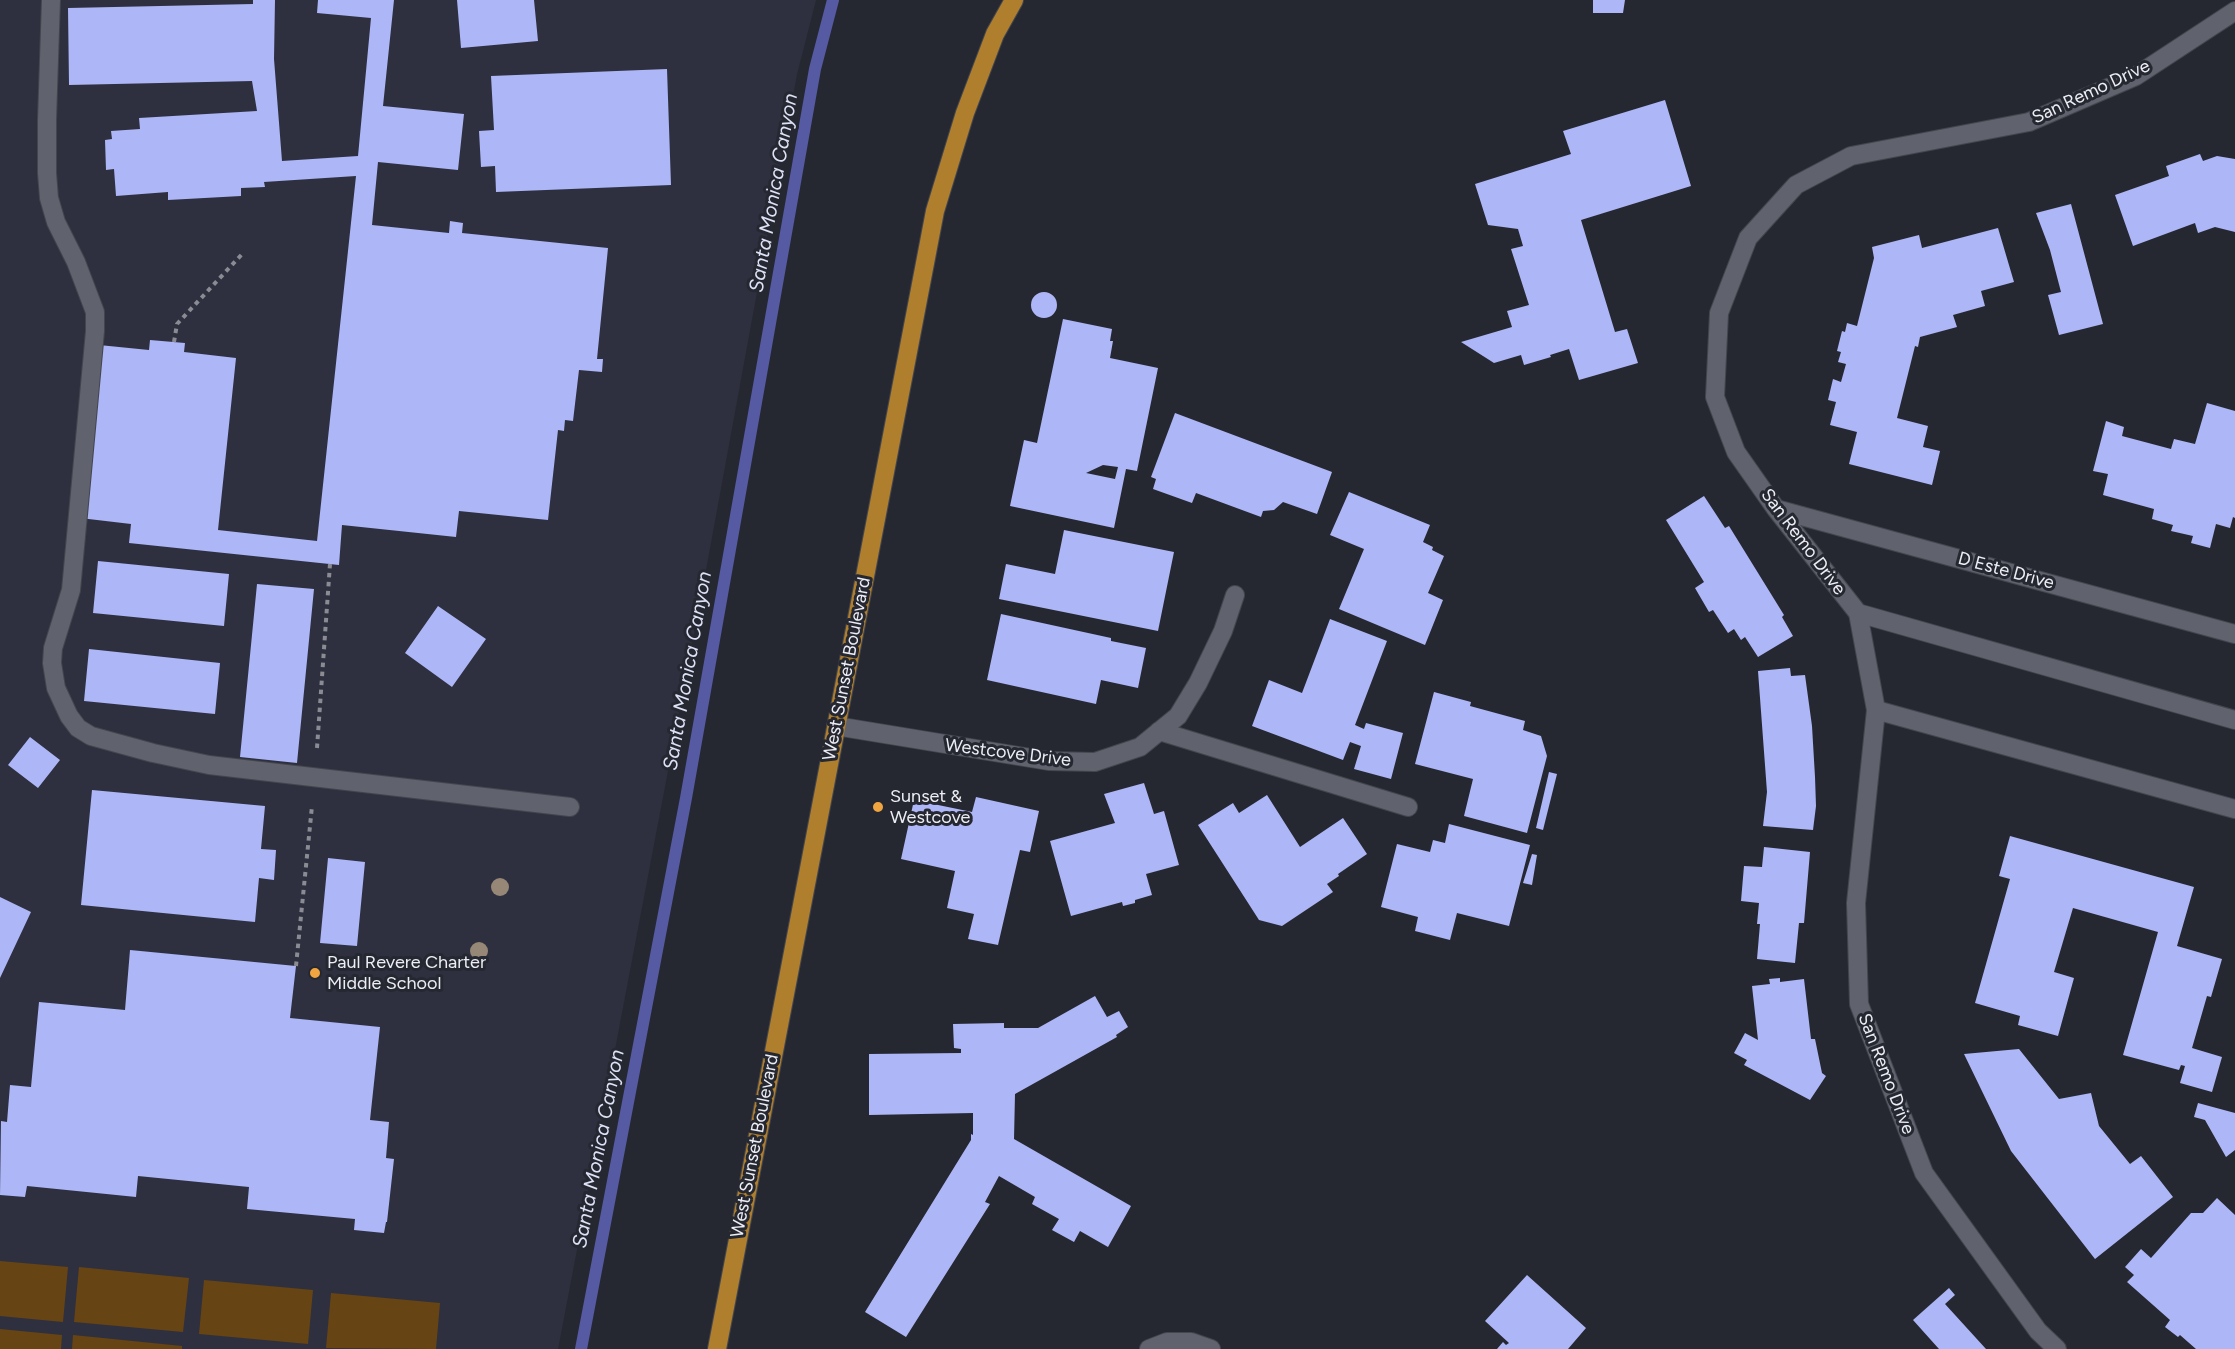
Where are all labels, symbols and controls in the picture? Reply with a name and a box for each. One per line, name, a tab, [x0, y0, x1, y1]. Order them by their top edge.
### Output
street label: San Remo Drive	[2029, 55, 2153, 129]
water label: Santa Monica Canyon	[745, 92, 803, 294]
street label: San Remo Drive	[1756, 485, 1850, 599]
street label: D Este Drive	[1956, 548, 2056, 594]
water label: Santa Monica Canyon	[659, 570, 717, 772]
street label: West Sunset Boulevard	[819, 575, 875, 763]
street label: Westcove Drive	[944, 735, 1072, 771]
place label: Sunset & Westcove	[890, 786, 970, 828]
marker: Sunset & Westcove	[871, 800, 885, 814]
place label: Paul Revere Charter Middle School	[327, 952, 486, 994]
marker: Paul Revere Charter Middle School	[308, 966, 322, 980]
street label: San Remo Drive	[1853, 1011, 1919, 1137]
water label: Santa Monica Canyon	[568, 1048, 630, 1250]
street label: West Sunset Boulevard	[727, 1052, 783, 1240]

